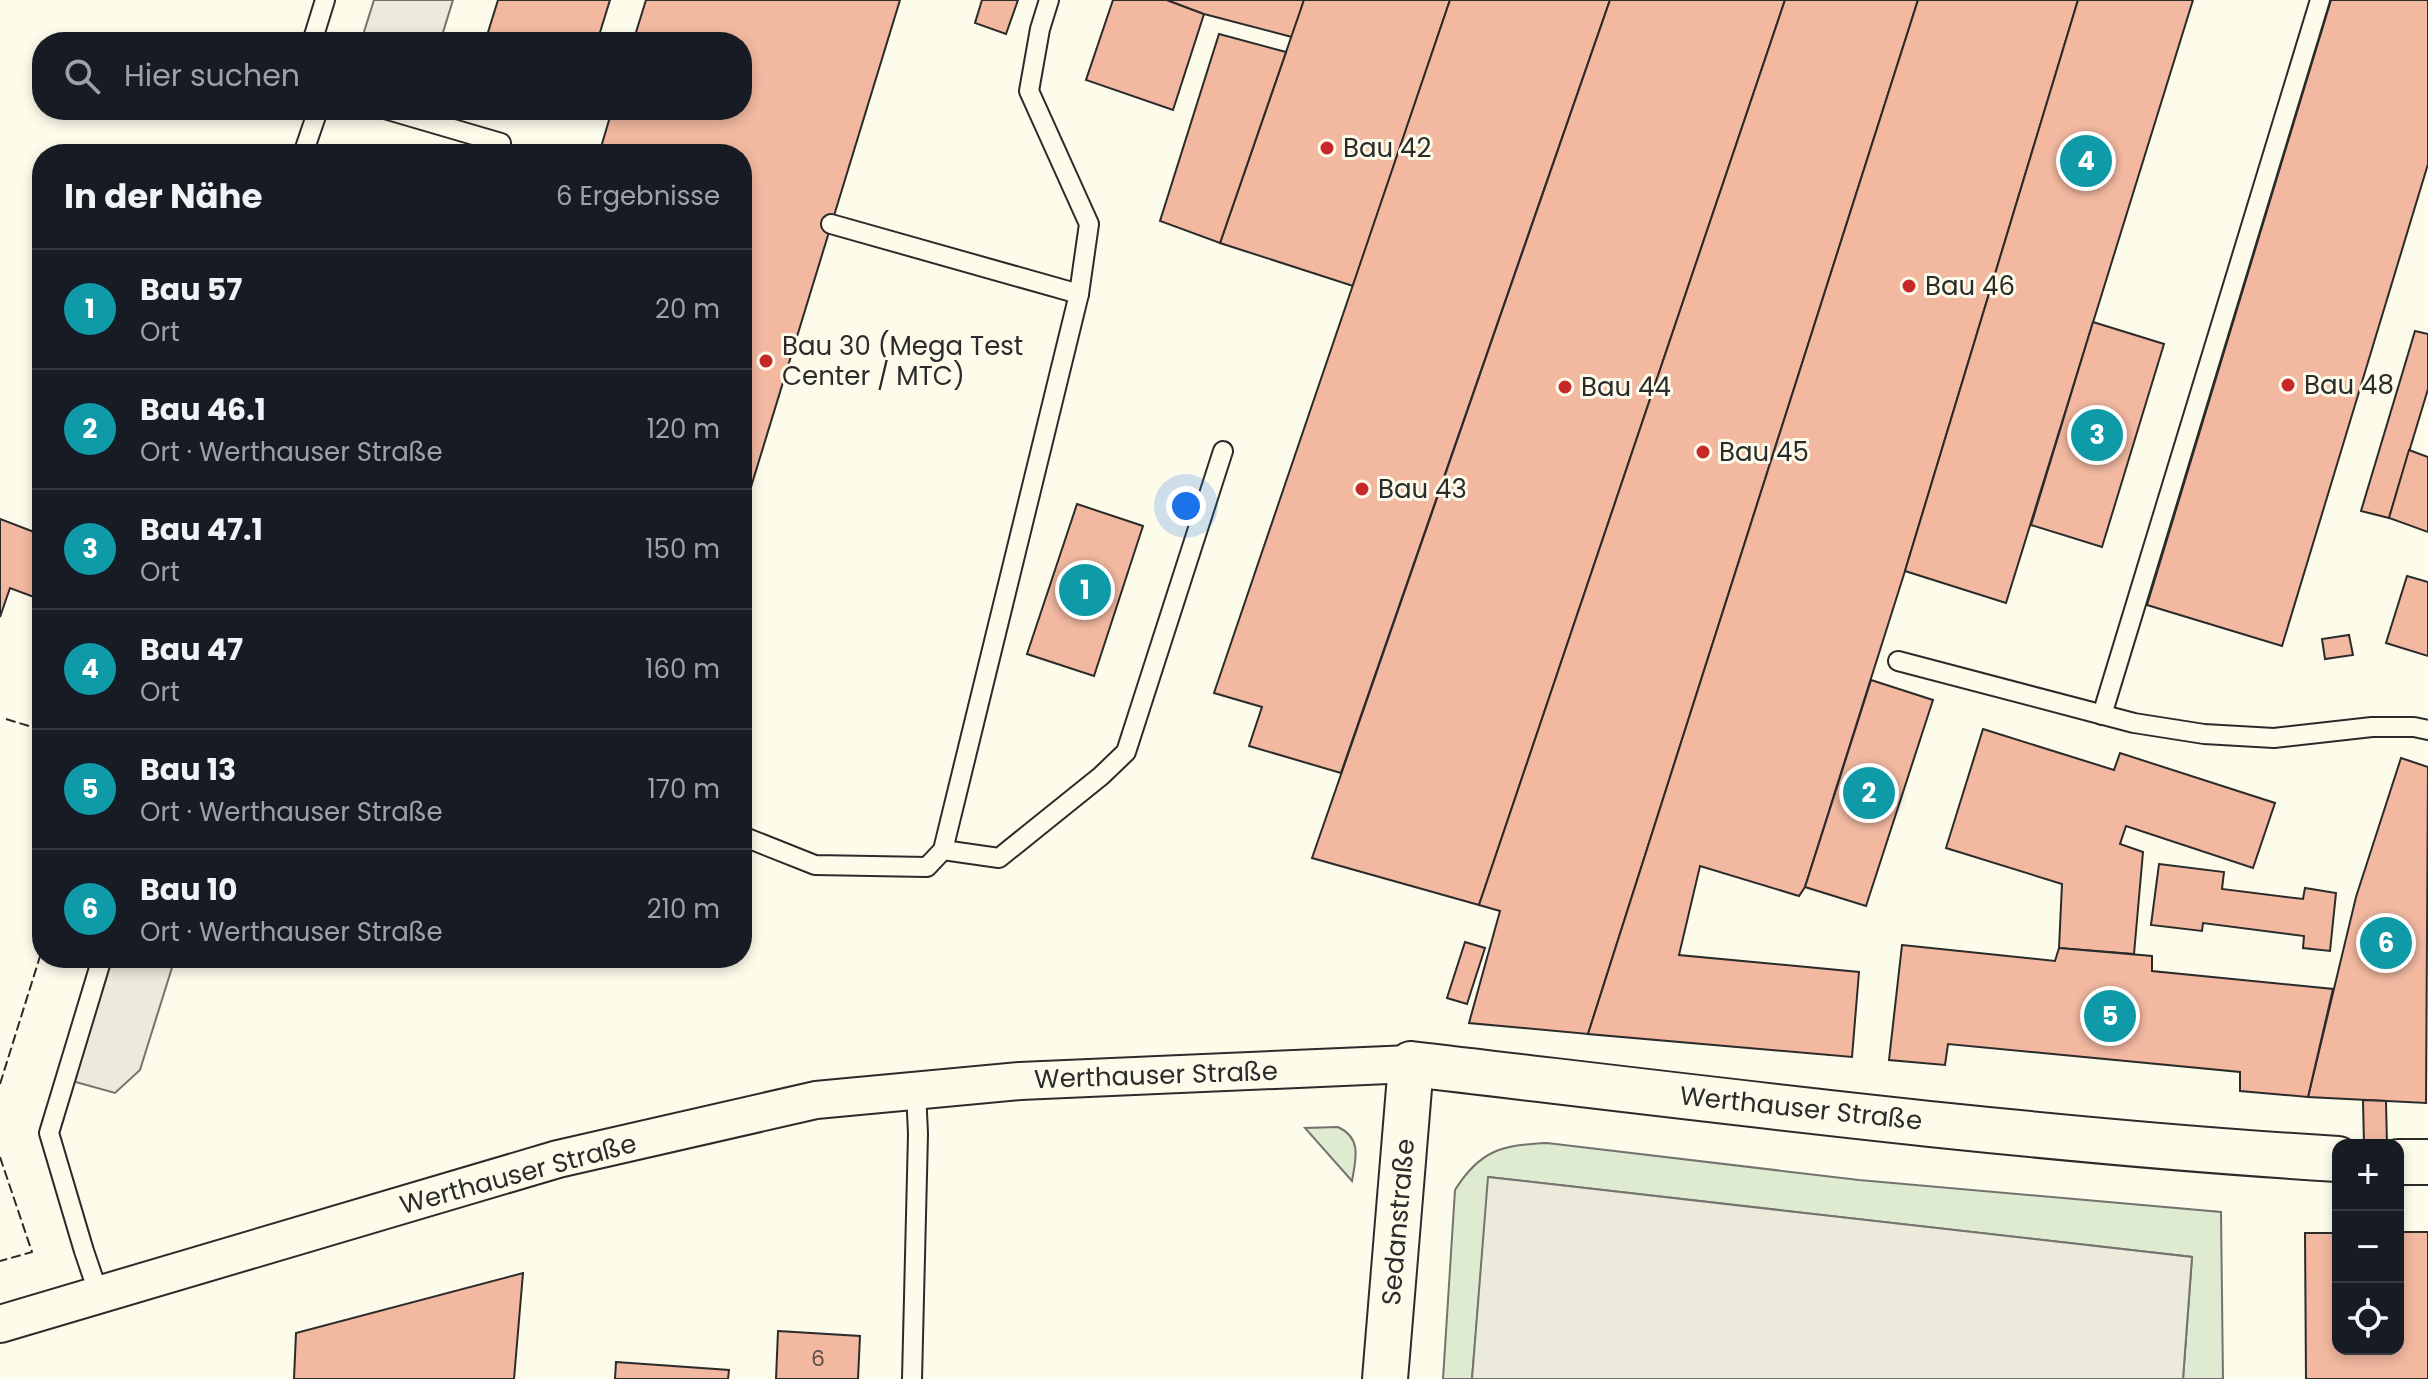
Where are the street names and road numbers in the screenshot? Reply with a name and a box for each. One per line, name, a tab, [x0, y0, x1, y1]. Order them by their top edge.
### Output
street label: Werthauser Straße	[1034, 1053, 1278, 1097]
street label: Werthauser Straße	[1678, 1077, 1924, 1139]
street label: Werthauser Straße	[396, 1125, 640, 1223]
street label: Sedanstraße	[1373, 1137, 1423, 1307]

